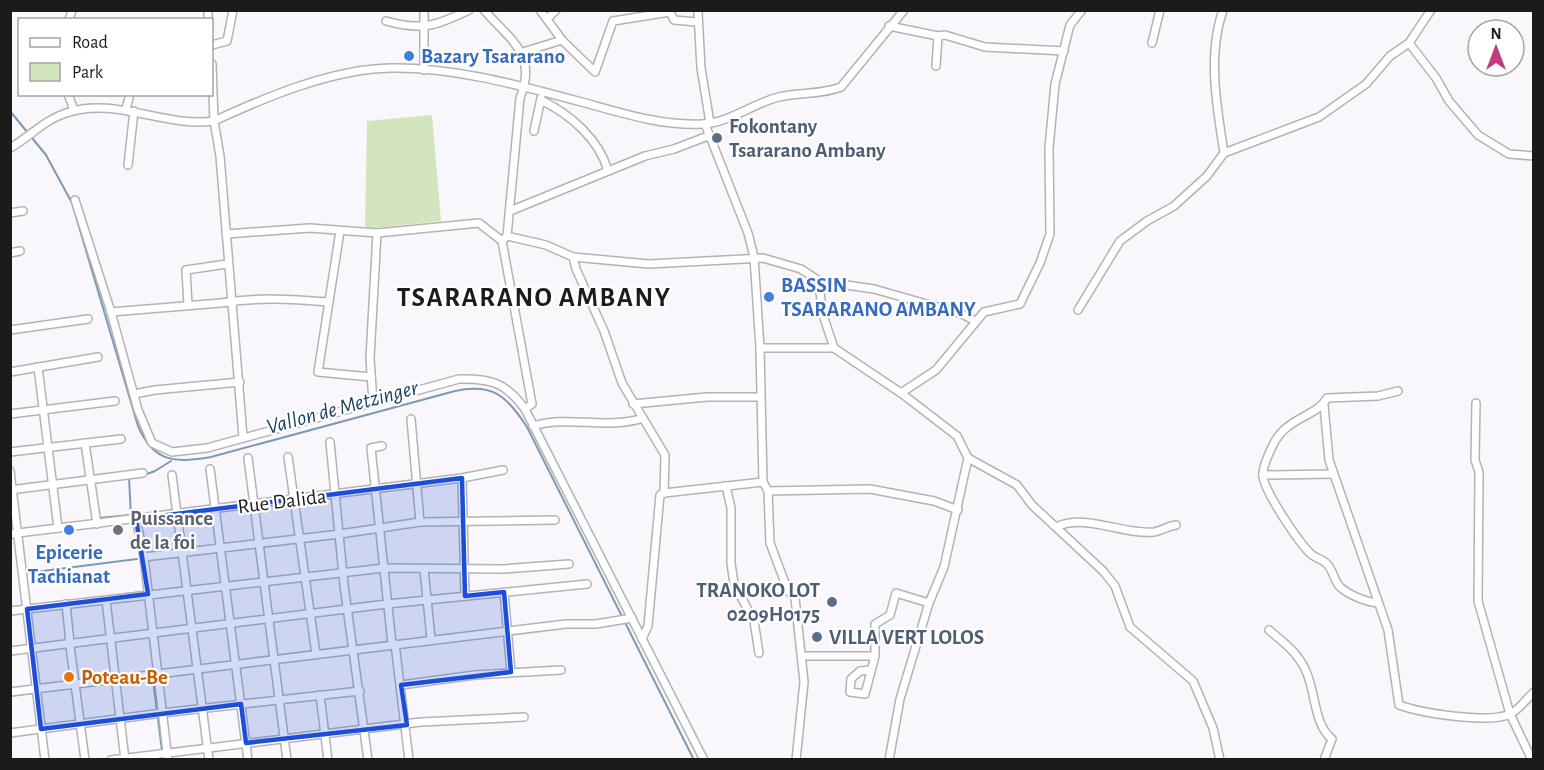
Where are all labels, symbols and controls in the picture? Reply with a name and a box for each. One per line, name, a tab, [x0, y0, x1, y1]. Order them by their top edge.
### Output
legend	[18, 18, 213, 96]
north arrow	[1466, 18, 1526, 78]
text: N	[1490, 26, 1502, 42]
text: Road	[72, 34, 108, 52]
place label: Bazary Tsararano	[421, 46, 565, 67]
marker: Bazary Tsararano	[402, 49, 416, 63]
text: Park	[72, 64, 104, 82]
place label: Fokontany Tsararano Ambany	[729, 116, 886, 161]
marker: Fokontany Tsararano Ambany	[710, 131, 724, 145]
place label: BASSIN TSARARANO AMBANY	[781, 275, 976, 320]
district label: TSARARANO AMBANY	[397, 284, 671, 311]
marker: BASSIN TSARARANO AMBANY	[762, 290, 776, 304]
water label: Vallon de Metzinger	[264, 376, 421, 438]
street label: Rue Dalida	[237, 486, 328, 517]
place label: Puissance de la foi	[130, 508, 213, 553]
marker: Epicerie Tachianat	[62, 523, 76, 537]
marker: Puissance de la foi	[111, 523, 125, 537]
place label: Epicerie Tachianat	[28, 542, 110, 587]
place label: TRANOKO LOT 0209H0175	[696, 580, 820, 625]
marker: TRANOKO LOT 0209H0175	[825, 595, 839, 609]
place label: VILLA VERT LOLOS	[829, 627, 984, 648]
marker: VILLA VERT LOLOS	[810, 630, 824, 644]
place label: Poteau-Be	[81, 667, 168, 688]
marker: Poteau-Be	[62, 670, 76, 684]

